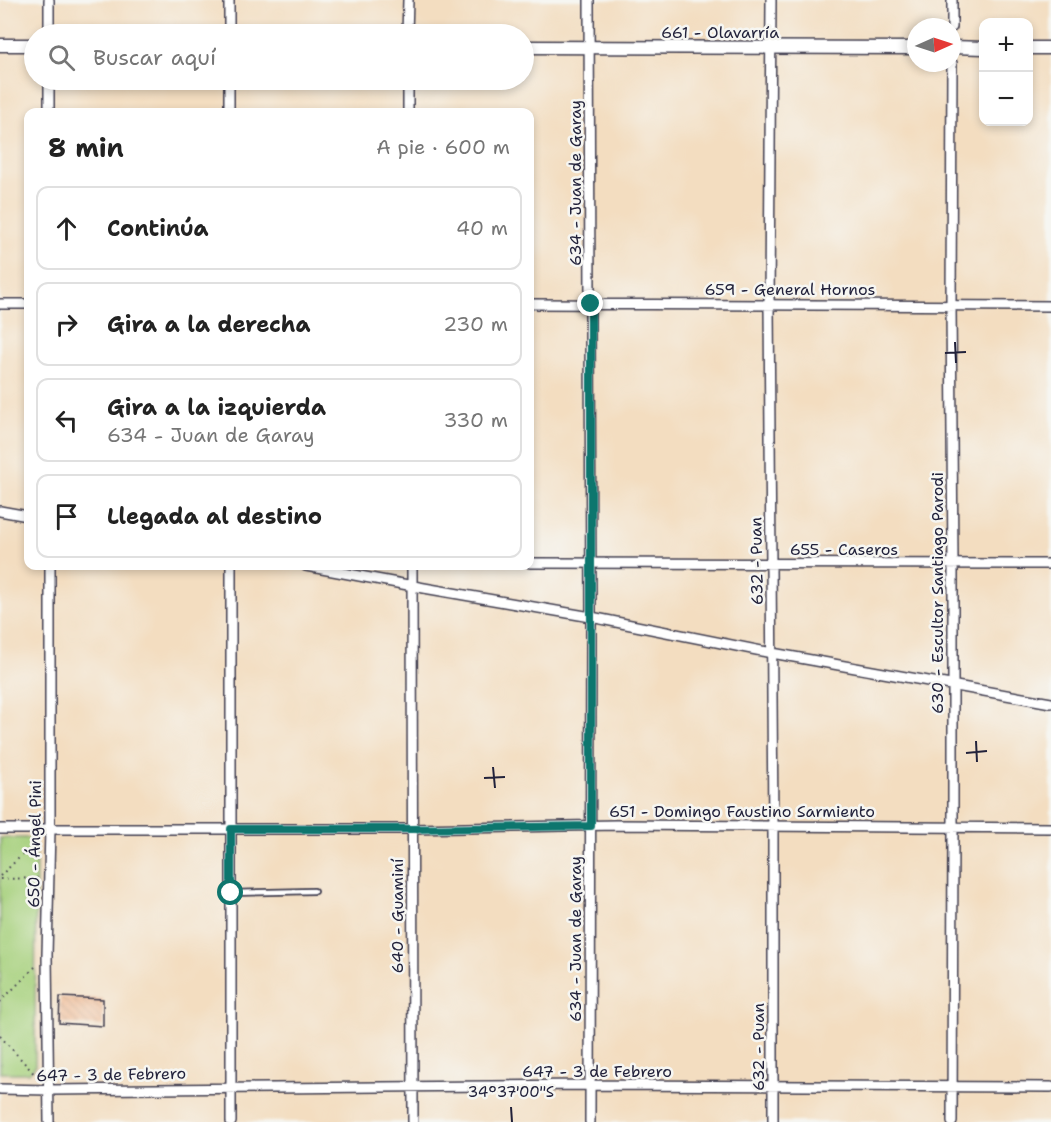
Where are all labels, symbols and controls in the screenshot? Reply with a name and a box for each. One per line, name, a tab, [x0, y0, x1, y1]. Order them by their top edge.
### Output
north arrow	[907, 18, 961, 72]
map controls	[979, 18, 1033, 126]
button: +	[979, 18, 1033, 72]
street label: 661 - Olavarría	[661, 22, 779, 43]
search box	[24, 24, 534, 90]
icon: search	[45, 41, 78, 74]
text: Buscar aquí	[93, 43, 216, 72]
button: −	[979, 72, 1033, 126]
street label: 634 - Juan de Garay	[565, 100, 586, 266]
text: 8 min	[48, 130, 124, 165]
text: A pie · 600 m	[376, 134, 510, 160]
icon: ahead	[50, 212, 83, 245]
text: Continúa	[107, 214, 209, 243]
text: 40 m	[456, 215, 508, 241]
street label: 659 - General Hornos	[705, 279, 875, 300]
route end	[577, 290, 603, 316]
icon: right	[50, 308, 83, 341]
text: Gira a la derecha	[107, 310, 311, 339]
text: 230 m	[443, 311, 508, 337]
text: Gira a la izquierda	[107, 393, 326, 422]
icon: left	[50, 404, 83, 437]
text: 330 m	[444, 407, 508, 433]
text: 634 - Juan de Garay	[107, 422, 315, 448]
street label: 630 - Escultor Santiago Parodi	[927, 472, 948, 714]
icon: arrive	[50, 500, 83, 533]
text: Llegada al destino	[107, 502, 322, 531]
street label: 632 - Puan	[745, 517, 768, 605]
street label: 655 - Caseros	[790, 539, 898, 560]
street label: 650 - Ángel Pini	[23, 780, 46, 908]
street label: 651 - Domingo Faustino Sarmiento	[609, 801, 875, 822]
street label: 634 - Juan de Garay	[565, 856, 586, 1022]
street label: 640 - Guaminí	[387, 858, 408, 973]
route start	[217, 879, 243, 905]
street label: 632 - Puan	[748, 1003, 769, 1091]
street label: 647 - 3 de Febrero	[522, 1061, 672, 1082]
street label: 647 - 3 de Febrero	[36, 1063, 186, 1086]
text: 34°37'00"S	[468, 1082, 554, 1102]

